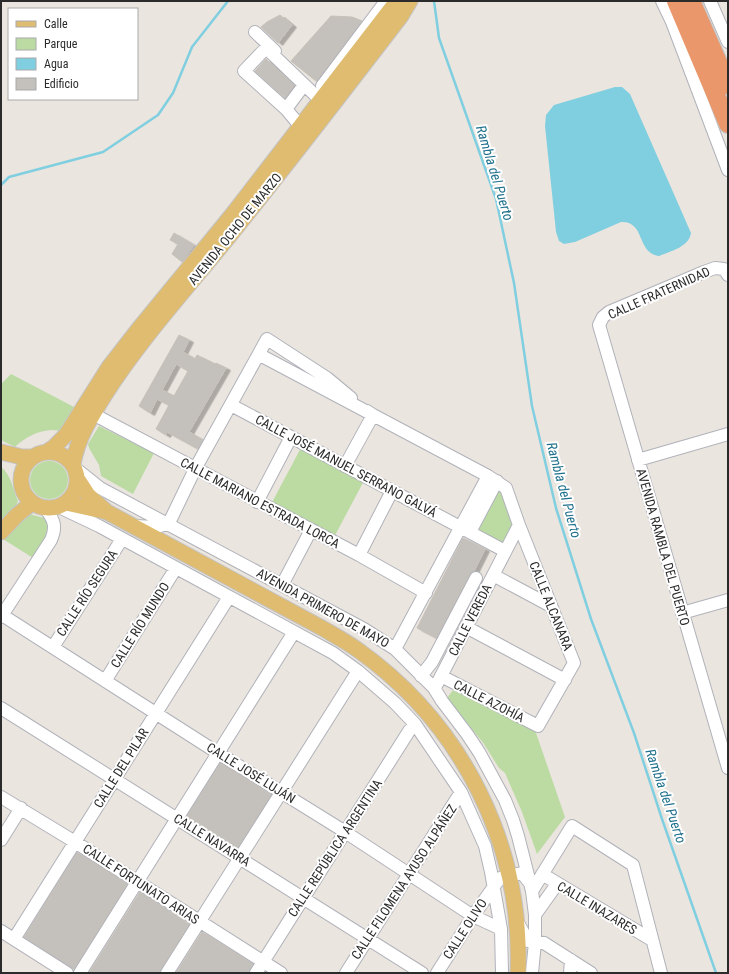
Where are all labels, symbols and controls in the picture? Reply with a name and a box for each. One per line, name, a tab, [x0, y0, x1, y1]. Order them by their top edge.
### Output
legend	[8, 8, 138, 100]
text: Calle	[44, 17, 68, 31]
text: Parque	[44, 37, 78, 51]
text: Agua	[44, 57, 69, 71]
text: Edificio	[44, 77, 79, 91]
water label: Rambla del Puerto	[473, 124, 517, 223]
street label: AVENIDA OCHO DE MARZO	[185, 170, 285, 288]
street label: CALLE FRATERNIDAD	[606, 264, 712, 322]
street label: CALLE JOSÉ MANUEL SERRANO GALVÁ	[253, 412, 440, 521]
water label: Rambla del Puerto	[544, 440, 585, 540]
street label: CALLE MARIANO ESTRADA LORCA	[178, 455, 343, 552]
street label: AVENIDA RAMBLA DEL PUERTO	[633, 467, 693, 627]
street label: CALLE RÍO SEGURA	[53, 546, 121, 639]
street label: CALLE ALCANARA	[526, 559, 576, 653]
street label: AVENIDA PRIMERO DE MAYO	[254, 565, 392, 651]
street label: CALLE RÍO MUNDO	[108, 579, 172, 671]
street label: CALLE VEREDA	[445, 581, 495, 658]
street label: CALLE AZOHÍA	[451, 677, 527, 726]
street label: CALLE DEL PILAR	[91, 725, 151, 811]
street label: CALLE JOSÉ LUJÁN	[204, 740, 298, 806]
water label: Rambla del Puerto	[642, 747, 690, 845]
street label: CALLE REPÚBLICA ARGENTINA	[285, 776, 385, 920]
street label: CALLE FILOMENA AYUSO ALPÁÑEZ	[347, 801, 460, 962]
street label: CALLE NAVARRA	[171, 810, 253, 870]
street label: CALLE FORTUNATO ARIAS	[80, 841, 202, 927]
street label: CALLE INAZARES	[555, 878, 640, 938]
street label: CALLE OLIVO	[440, 896, 490, 962]

